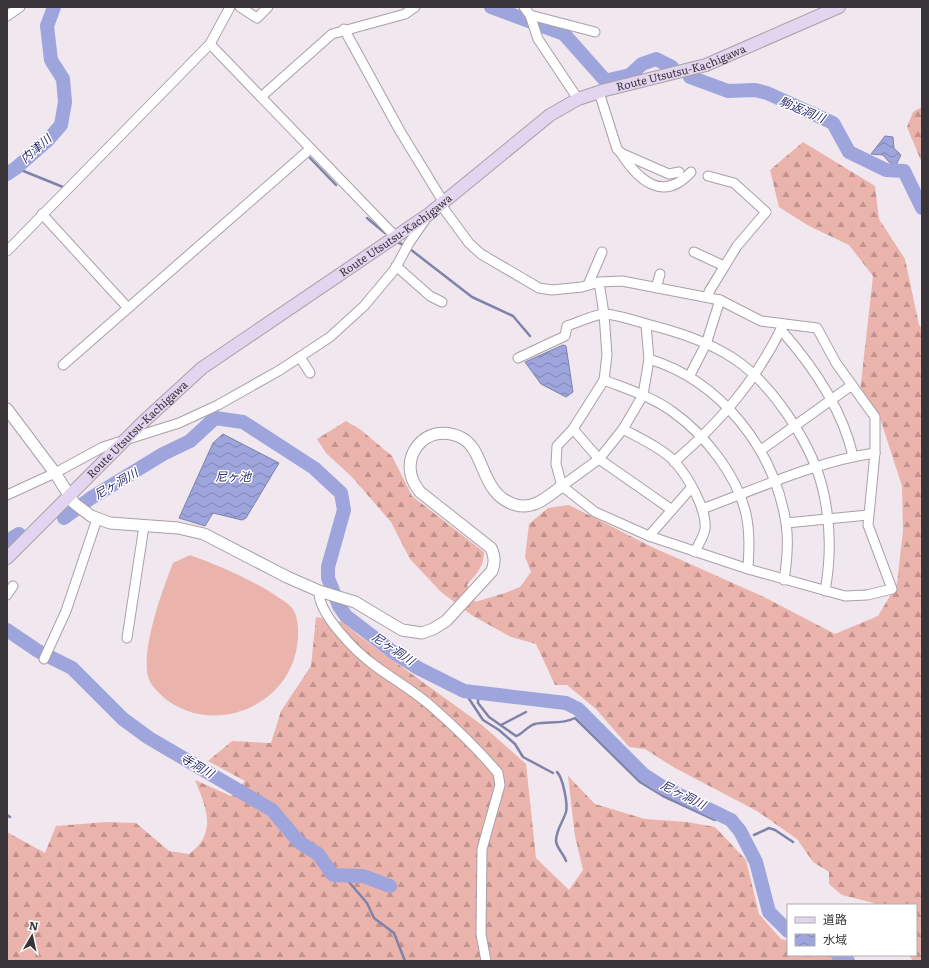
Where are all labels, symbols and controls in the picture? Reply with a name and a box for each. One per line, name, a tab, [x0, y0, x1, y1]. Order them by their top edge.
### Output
street label: Route Utsutsu-Kachigawa	[615, 40, 748, 94]
water label: 駒返洞川	[777, 91, 830, 128]
water label: 内津川	[16, 128, 56, 167]
street label: Route Utsutsu-Kachigawa	[335, 189, 455, 280]
street label: Route Utsutsu-Kachigawa	[82, 376, 191, 481]
water label: 尼ヶ洞川	[90, 462, 143, 503]
water label: 尼ヶ池	[215, 467, 252, 485]
water label: 尼ヶ洞川	[369, 627, 420, 670]
water label: 寺洞川	[177, 748, 219, 783]
water label: 尼ヶ洞川	[658, 775, 711, 814]
legend	[787, 904, 917, 956]
text: 道路	[823, 910, 847, 928]
north arrow	[12, 916, 52, 956]
text: N	[28, 917, 40, 934]
text: 水域	[823, 930, 847, 948]

